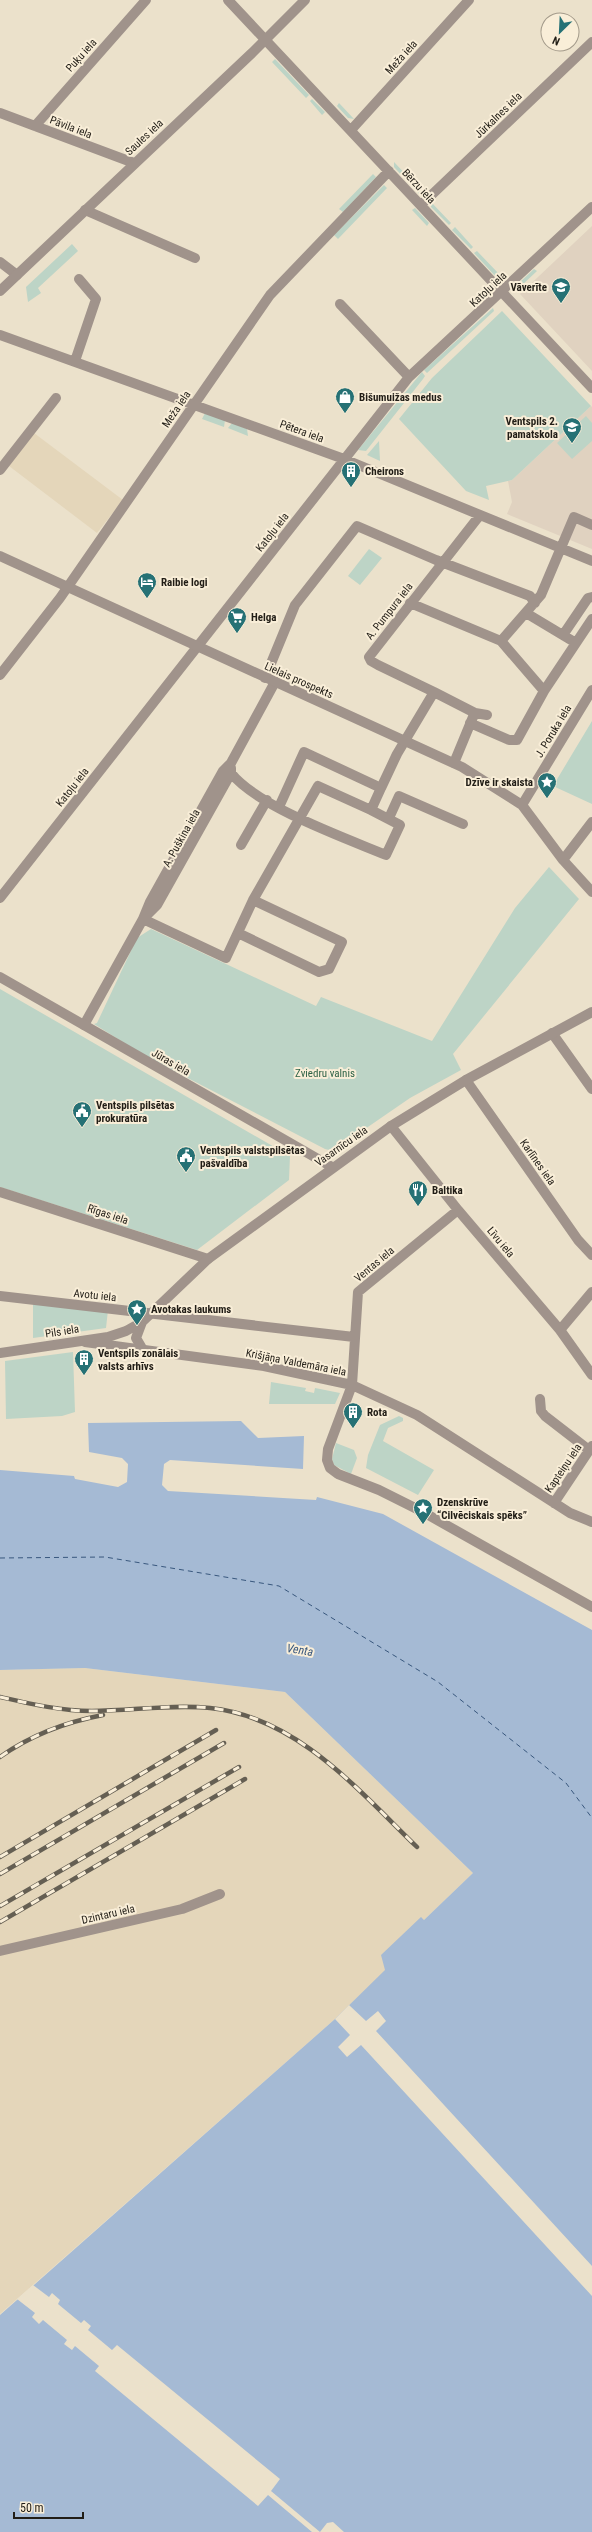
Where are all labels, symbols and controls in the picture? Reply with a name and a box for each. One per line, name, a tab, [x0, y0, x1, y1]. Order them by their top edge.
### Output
north arrow	[540, 12, 580, 52]
text: N	[550, 33, 562, 48]
street label: Puķu iela	[63, 36, 99, 74]
street label: Meža iela	[383, 38, 420, 77]
street label: Jūrkalnes iela	[472, 90, 525, 141]
street label: Pāvila iela	[48, 113, 94, 141]
street label: Saules iela	[123, 117, 166, 158]
street label: Bērzu iela	[399, 166, 438, 206]
street label: Katoļu iela	[467, 269, 510, 310]
school or university icon: Vāverīte	[550, 276, 572, 304]
place label: Vāverīte	[511, 281, 547, 294]
shop icon: Bišumuižas medus	[334, 386, 356, 414]
street label: Meža iela	[159, 388, 193, 430]
place label: Bišumuižas medus	[359, 391, 442, 404]
place label: Ventspils 2. pamatskola	[506, 415, 558, 441]
school or university icon: Ventspils 2. pamatskola	[561, 416, 583, 444]
street label: Pētera iela	[278, 417, 326, 445]
building icon: Cheirons	[340, 460, 362, 488]
place label: Cheirons	[365, 465, 404, 478]
street label: Katoļu iela	[253, 510, 292, 554]
hotel icon: Raibie logi	[136, 571, 158, 599]
place label: Raibie logi	[161, 576, 208, 589]
street label: A. Pumpura iela	[363, 580, 416, 642]
supermarket icon: Helga	[226, 606, 248, 634]
place label: Helga	[251, 611, 277, 624]
street label: Lielais prospekts	[262, 660, 335, 701]
street label: J. Poruka iela	[533, 703, 574, 760]
street label: Katoļu iela	[53, 765, 92, 809]
place icon: Dzīve ir skaista	[536, 771, 558, 799]
place label: Dzīve ir skaista	[466, 776, 533, 789]
street label: A. Puškina iela	[160, 807, 203, 870]
street label: Jūras iela	[149, 1046, 192, 1079]
park label: Zviedru valnis	[295, 1067, 355, 1080]
place label: Ventspils pilsētas prokuratūra	[96, 1099, 174, 1125]
public building icon: Ventspils pilsētas prokuratūra	[71, 1100, 93, 1128]
street label: Vasarnīcu iela	[313, 1124, 370, 1169]
street label: Karlīnes iela	[517, 1137, 558, 1188]
place label: Ventspils valstspilsētas pašvaldība	[200, 1144, 305, 1170]
public building icon: Ventspils valstspilsētas pašvaldība	[175, 1145, 197, 1173]
restaurant icon: Baltika	[407, 1179, 429, 1207]
place label: Baltika	[432, 1184, 463, 1197]
street label: Rīgas iela	[86, 1202, 130, 1227]
street label: Līvu iela	[484, 1224, 517, 1260]
street label: Ventas iela	[352, 1244, 397, 1285]
street label: Avotu iela	[73, 1287, 117, 1304]
place icon: Avotakas laukums	[126, 1298, 148, 1326]
place label: Avotakas laukums	[151, 1303, 231, 1316]
street label: Pils iela	[44, 1322, 80, 1341]
street label: Krišjāņa Valdemāra iela	[245, 1346, 347, 1379]
place label: Ventspils zonālais valsts arhīvs	[98, 1347, 178, 1373]
building icon: Ventspils zonālais valsts arhīvs	[73, 1348, 95, 1376]
building icon: Rota	[342, 1401, 364, 1429]
place label: Rota	[367, 1406, 387, 1419]
street label: Kapteiņu iela	[542, 1441, 585, 1495]
place label: Dzenskrūve “Cilvēciskais spēks”	[437, 1496, 527, 1522]
place icon: Dzenskrūve “Cilvēciskais spēks”	[412, 1497, 434, 1525]
water label: Venta	[286, 1641, 314, 1659]
street label: Dzintaru iela	[80, 1902, 136, 1927]
scale bar	[14, 2494, 83, 2520]
text: 50 m	[20, 2501, 44, 2515]

